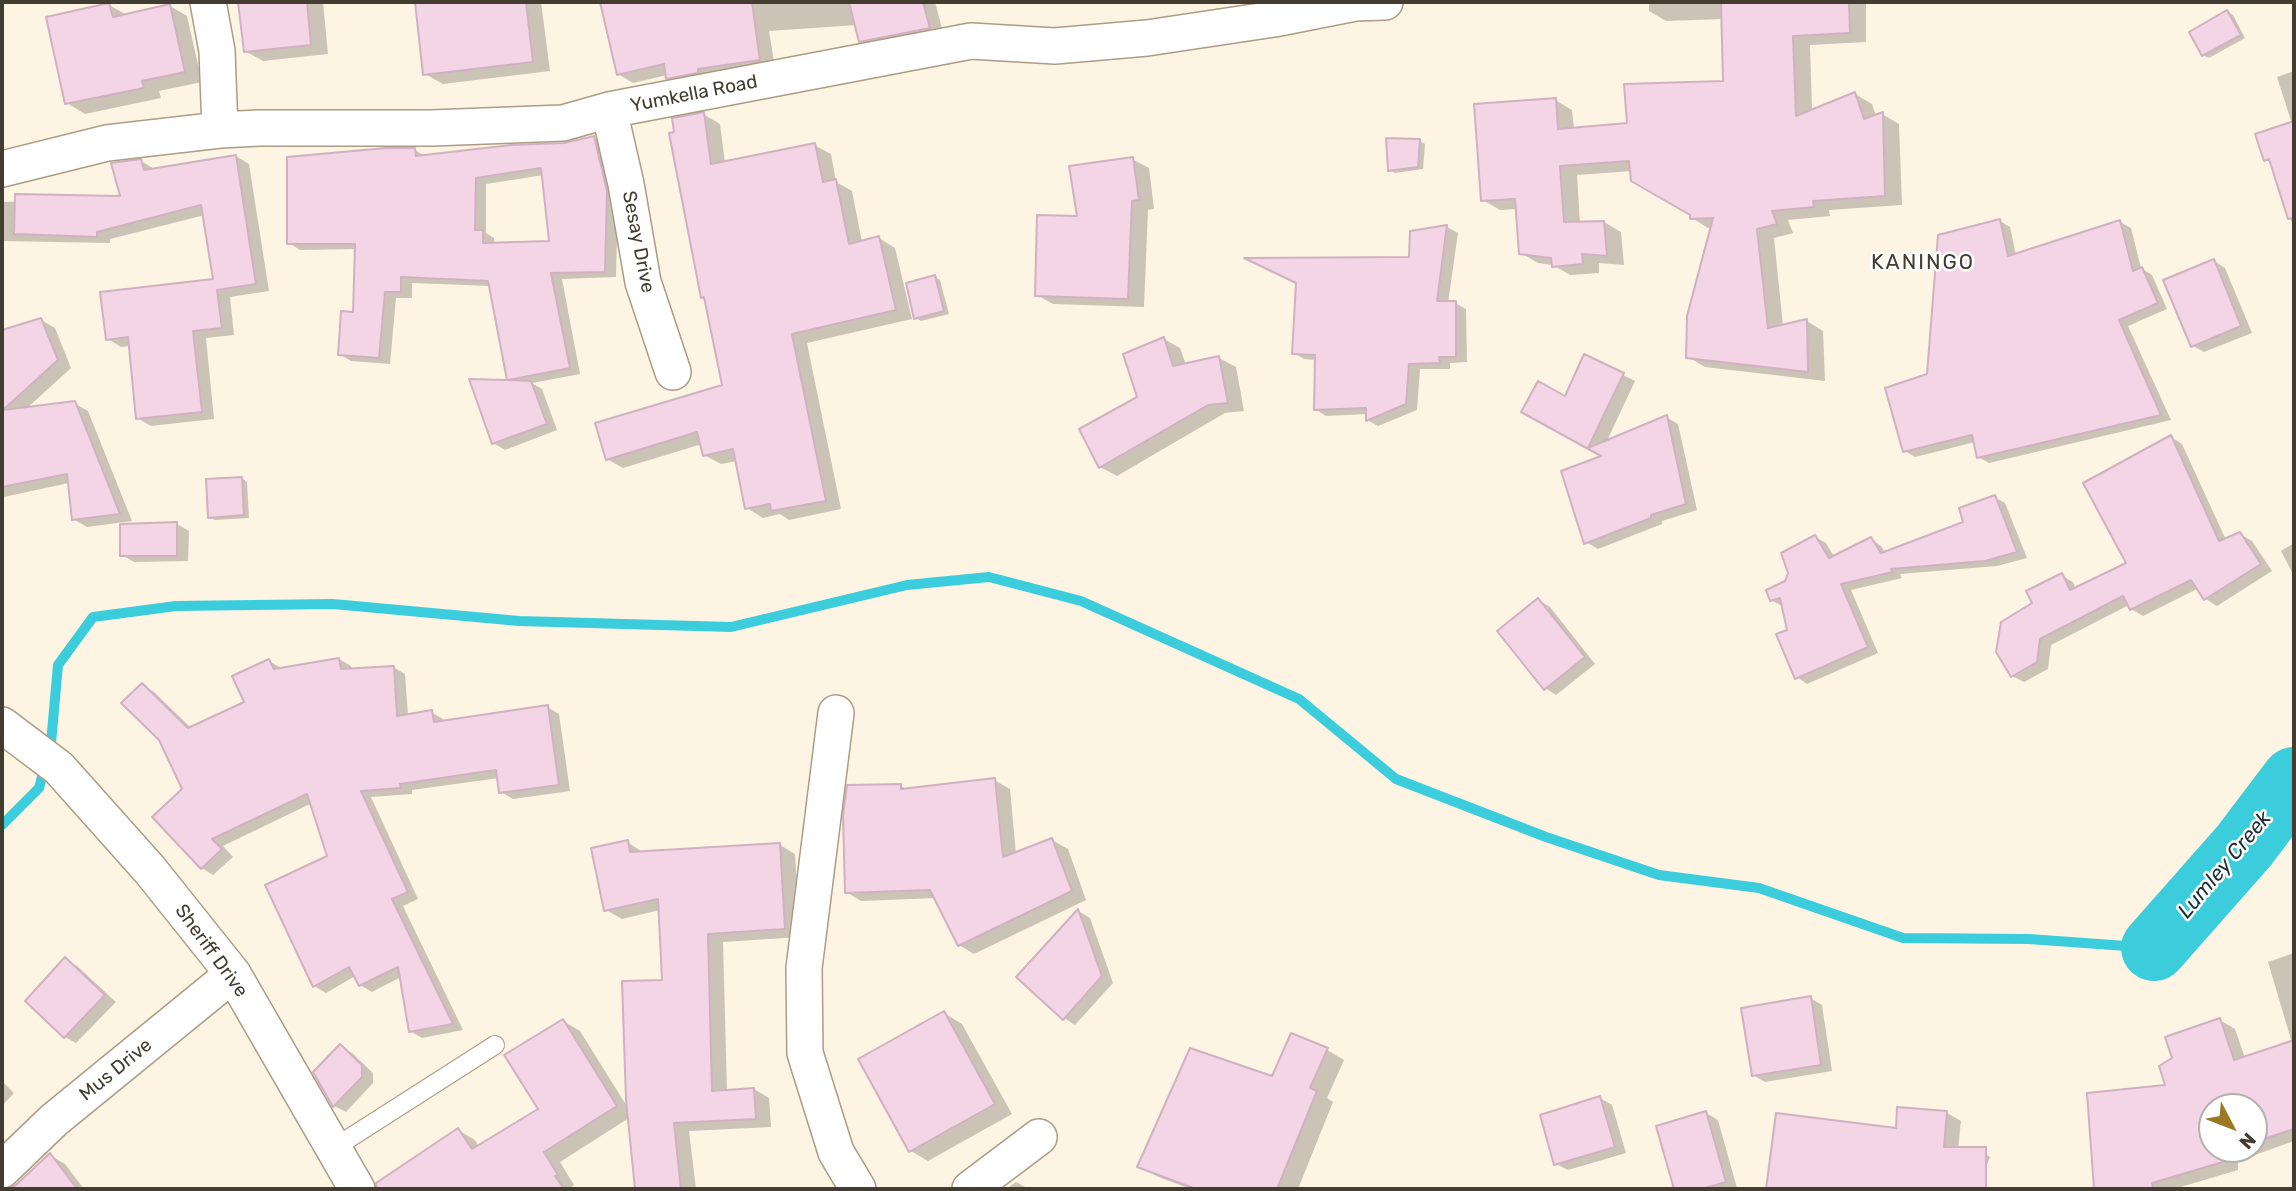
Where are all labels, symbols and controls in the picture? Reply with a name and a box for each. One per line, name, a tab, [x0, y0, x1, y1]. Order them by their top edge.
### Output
street label: Yumkella Road	[629, 71, 759, 117]
street label: Sesay Drive	[617, 189, 659, 295]
district label: KANINGO	[1872, 250, 1974, 276]
water label: Lumley Creek	[2173, 806, 2277, 924]
street label: Sheriff Drive	[170, 900, 252, 1002]
street label: Mus Drive	[75, 1034, 157, 1106]
north arrow	[2198, 1093, 2268, 1163]
text: N	[2234, 1128, 2261, 1154]

